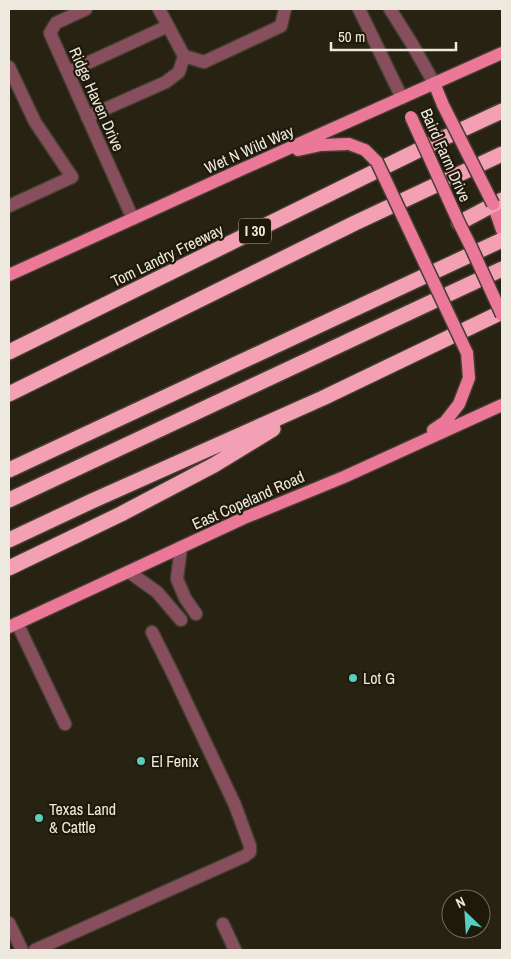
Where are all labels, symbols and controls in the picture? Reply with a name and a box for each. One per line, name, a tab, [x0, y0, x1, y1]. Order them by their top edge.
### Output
scale bar	[331, 20, 456, 52]
text: 50 m	[338, 26, 365, 47]
street label: Ridge Haven Drive	[64, 44, 130, 154]
street label: Baird Farm Drive	[416, 105, 476, 205]
street label: Wet N Wild Way	[201, 119, 298, 178]
street label: Tom Landry Freeway	[107, 218, 227, 292]
road number: I 30	[239, 218, 271, 244]
street label: East Copeland Road	[188, 465, 308, 535]
place label: Lot G	[363, 667, 395, 689]
marker: Lot G	[347, 672, 359, 684]
place label: El Fenix	[151, 750, 199, 772]
marker: El Fenix	[135, 755, 147, 767]
place label: Texas Land & Cattle	[49, 798, 116, 838]
marker: Texas Land & Cattle	[33, 812, 45, 824]
north arrow	[441, 889, 491, 939]
text: N	[453, 892, 468, 912]

